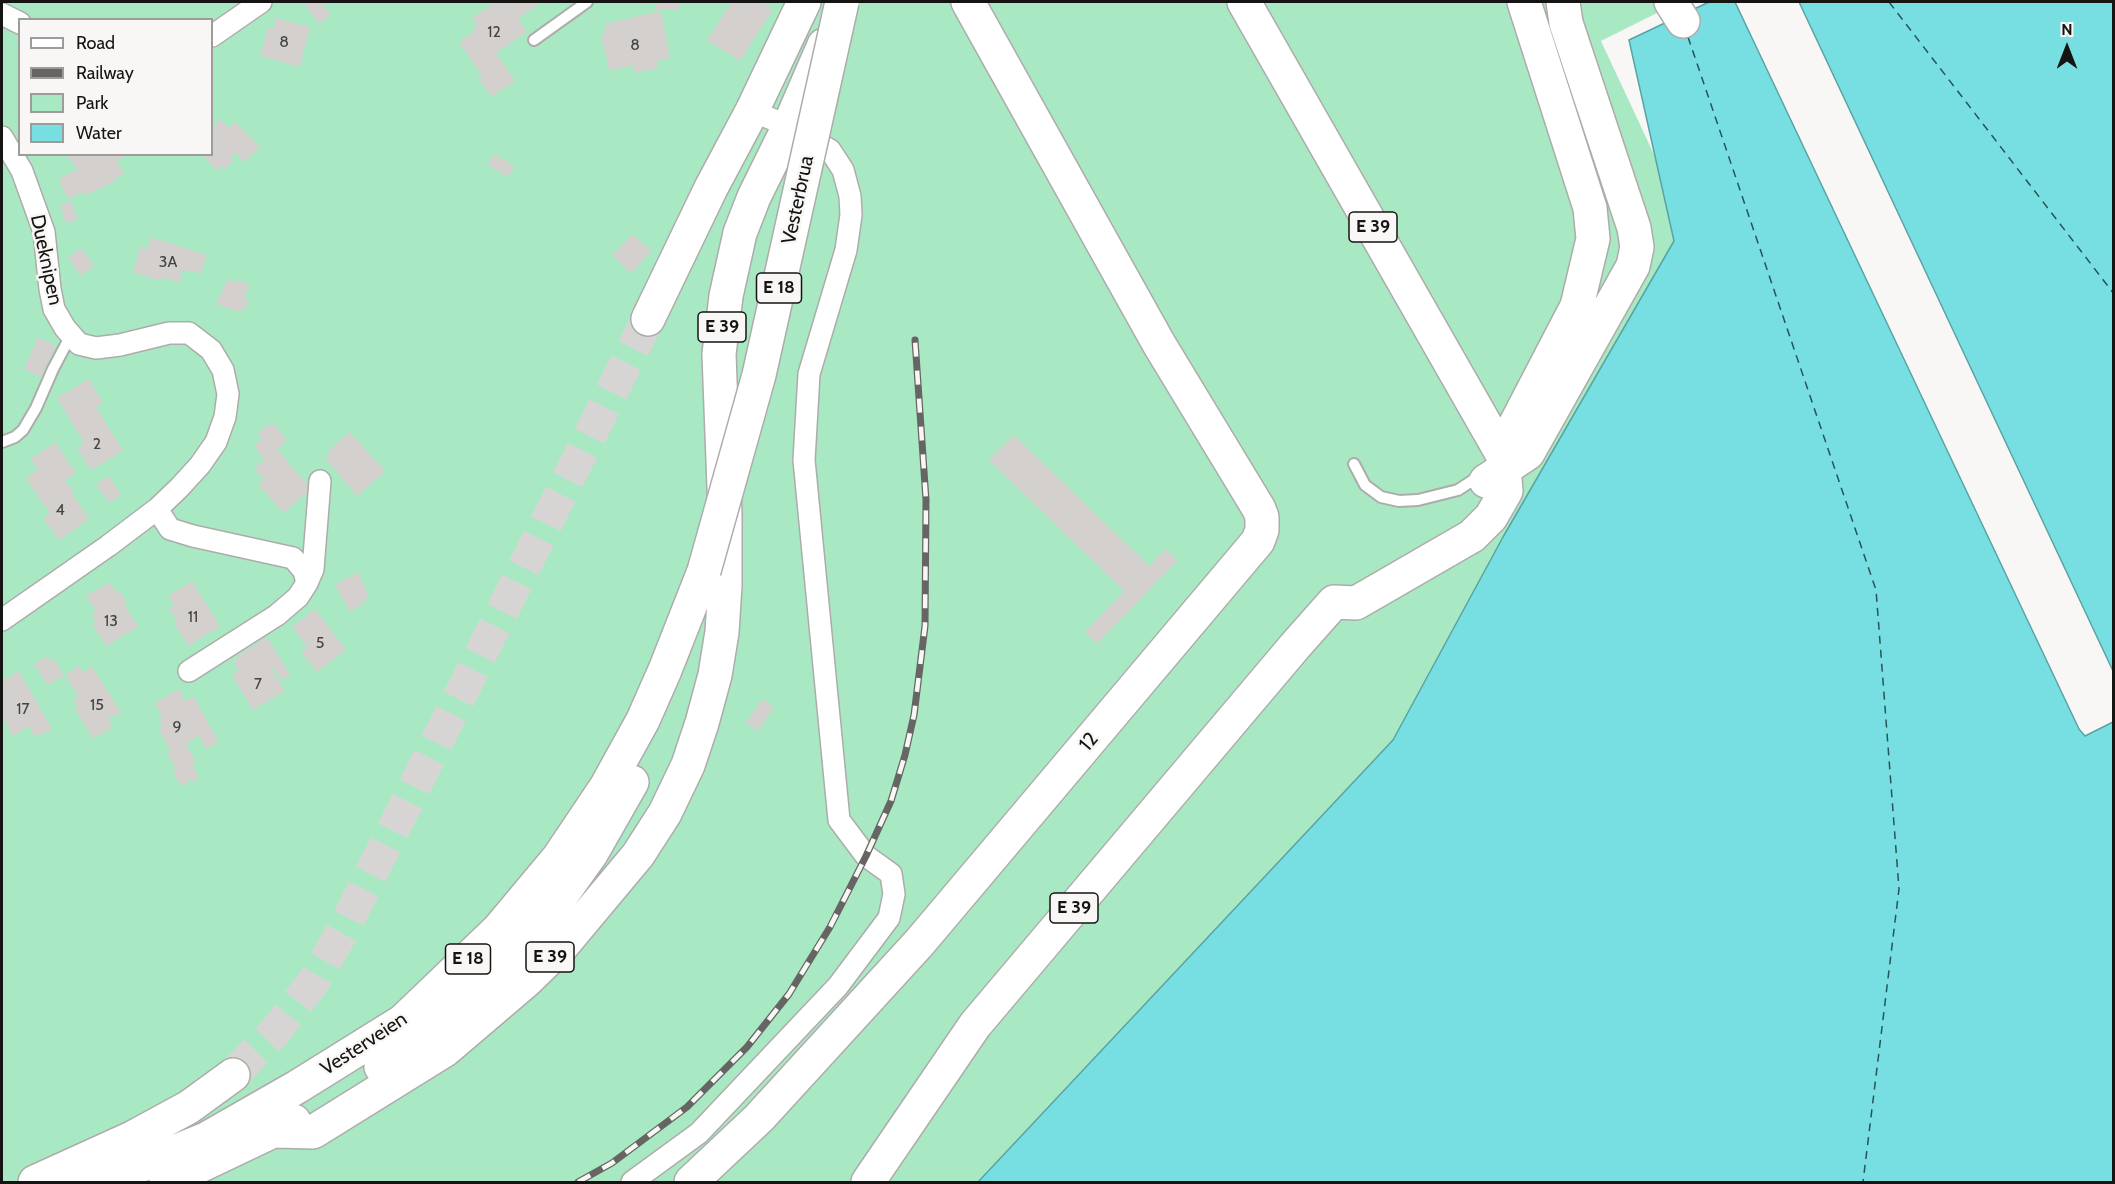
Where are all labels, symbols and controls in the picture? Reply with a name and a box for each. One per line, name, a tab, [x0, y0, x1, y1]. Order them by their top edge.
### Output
legend	[18, 18, 213, 156]
north arrow	[2037, 18, 2097, 78]
text: N	[2061, 20, 2073, 39]
house number: 12	[487, 22, 501, 42]
text: Road	[76, 32, 115, 54]
house number: 8	[279, 32, 289, 52]
house number: 8	[630, 35, 640, 55]
text: Railway	[76, 62, 134, 84]
text: Park	[76, 92, 108, 114]
text: Water	[76, 122, 122, 144]
street label: Vesterbrua	[777, 153, 819, 247]
street label: Dueknipen	[25, 212, 67, 308]
road number: E 39	[1349, 212, 1397, 242]
house number: 3A	[159, 252, 177, 272]
road number: E 18	[756, 273, 802, 303]
road number: E 39	[698, 312, 746, 342]
house number: 2	[93, 434, 101, 454]
house number: 4	[55, 500, 65, 520]
house number: 11	[188, 607, 198, 627]
house number: 13	[104, 611, 118, 631]
house number: 5	[316, 633, 324, 653]
house number: 7	[254, 674, 262, 694]
house number: 15	[90, 695, 104, 715]
house number: 17	[16, 699, 30, 719]
house number: 9	[172, 717, 182, 737]
street label: 12	[1074, 728, 1104, 756]
road number: E 39	[1050, 893, 1098, 923]
road number: E 39	[526, 942, 574, 972]
road number: E 18	[446, 944, 490, 974]
street label: Vesterveien	[316, 1007, 412, 1081]

